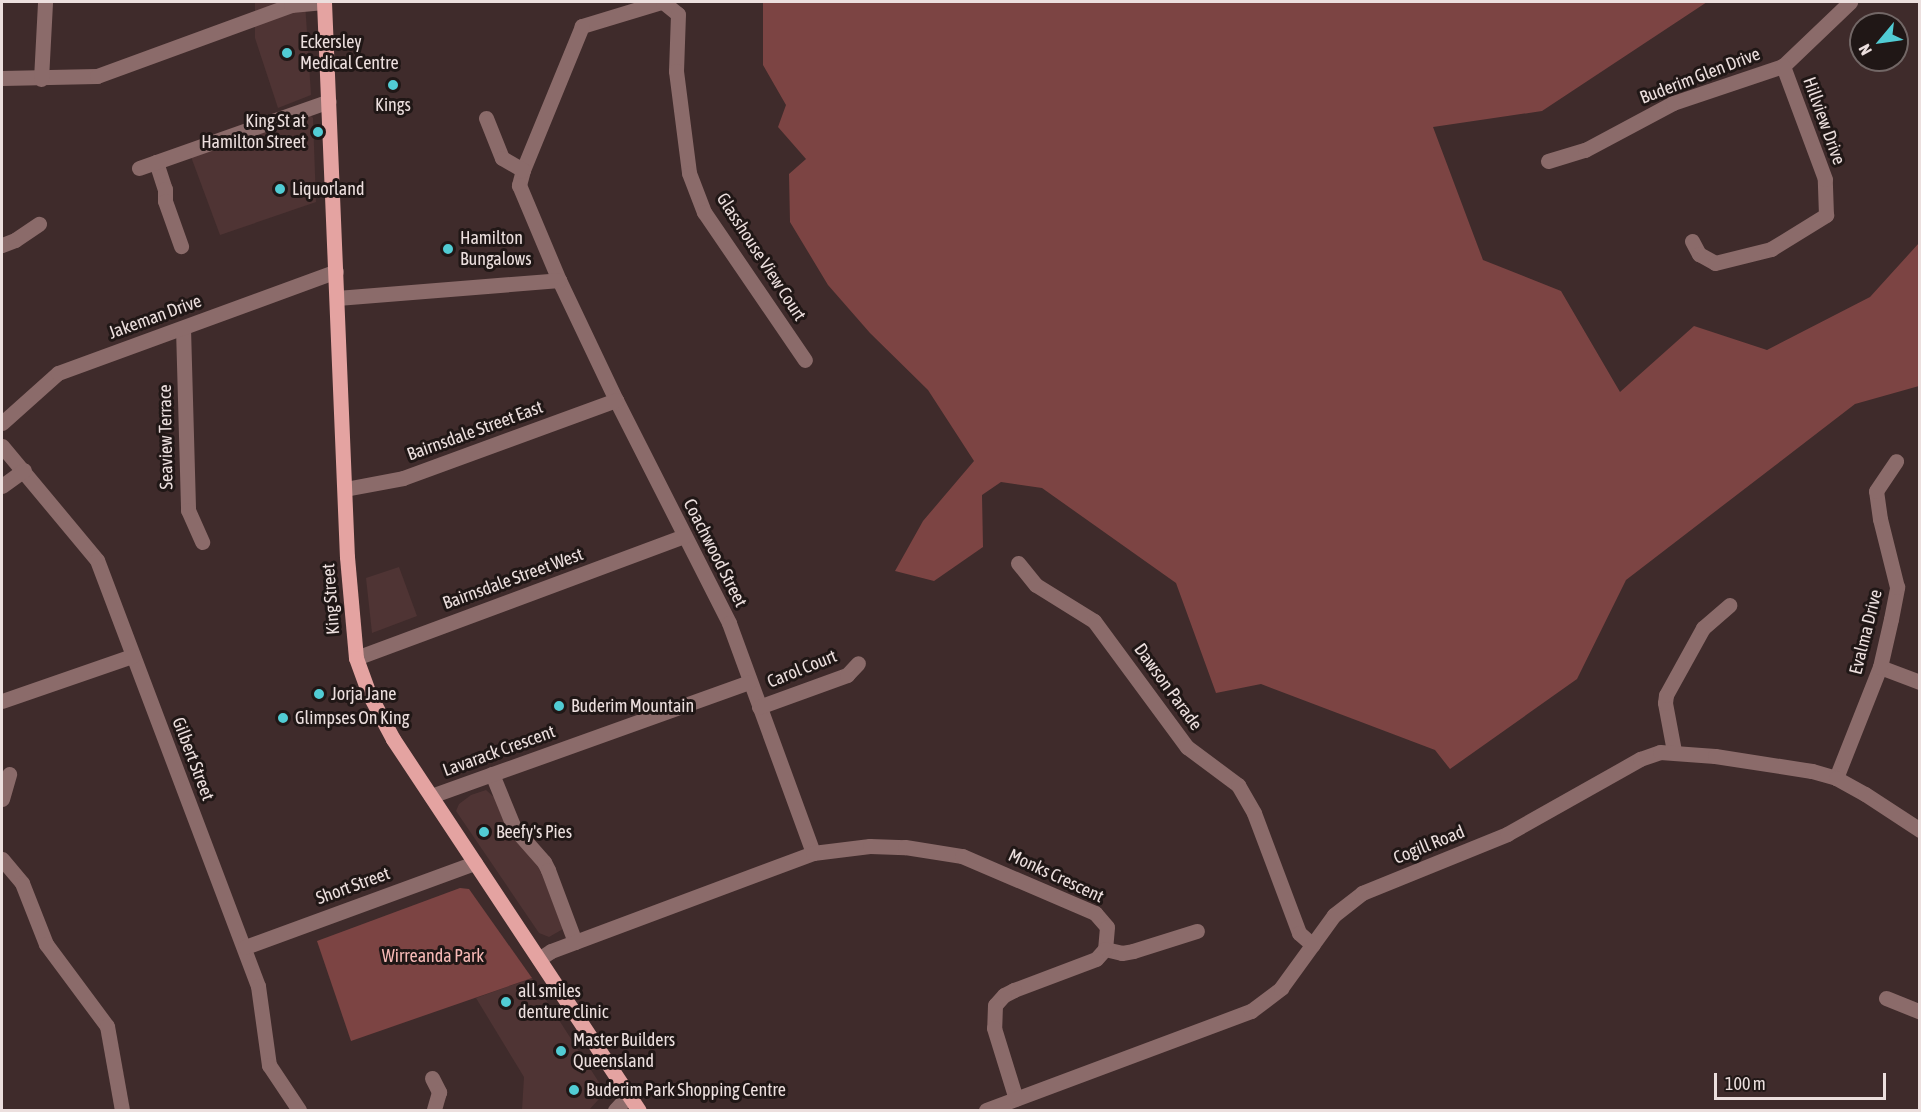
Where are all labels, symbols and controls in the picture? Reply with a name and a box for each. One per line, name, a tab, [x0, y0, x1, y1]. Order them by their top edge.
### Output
north arrow	[1849, 12, 1909, 72]
place label: Eckersley Medical Centre	[300, 32, 399, 74]
text: N	[1855, 41, 1875, 58]
street label: Buderim Glen Drive	[1637, 43, 1763, 109]
marker: Eckersley Medical Centre	[278, 44, 296, 62]
street label: Hillview Drive	[1798, 74, 1850, 168]
marker: Kings	[386, 78, 400, 92]
place label: Kings	[375, 94, 411, 116]
place label: King St at Hamilton Street	[201, 111, 306, 154]
marker: King St at Hamilton Street	[311, 125, 325, 139]
place label: Liquorland	[292, 178, 365, 200]
marker: Liquorland	[273, 182, 287, 196]
street label: Glasshouse View Court	[712, 189, 810, 325]
place label: Hamilton Bungalows	[460, 228, 532, 270]
marker: Hamilton Bungalows	[441, 242, 455, 256]
street label: Jakeman Drive	[106, 290, 204, 344]
street label: Seaview Terrace	[154, 384, 178, 490]
street label: Bairnsdale Street East	[404, 396, 546, 466]
street label: Coachwood Street	[679, 495, 751, 611]
street label: Bairnsdale Street West	[440, 544, 586, 614]
street label: King Street	[318, 563, 344, 635]
street label: Evalma Drive	[1845, 587, 1887, 677]
street label: Dawson Parade	[1129, 639, 1207, 735]
street label: Carol Court	[764, 645, 840, 693]
place label: Jorja Jane	[331, 683, 397, 705]
marker: Jorja Jane	[312, 687, 326, 701]
place label: Buderim Mountain	[571, 695, 694, 717]
marker: Buderim Mountain	[552, 699, 566, 713]
place label: Glimpses On King	[295, 707, 409, 729]
marker: Glimpses On King	[276, 711, 290, 725]
street label: Gilbert Street	[167, 714, 219, 804]
street label: Lavarack Crescent	[440, 721, 558, 781]
place label: Beefy's Pies	[496, 821, 572, 843]
street label: Cogill Road	[1390, 821, 1468, 869]
marker: Beefy's Pies	[477, 825, 491, 839]
street label: Monks Crescent	[1005, 845, 1107, 907]
street label: Short Street	[313, 863, 393, 909]
park label: Wirreanda Park	[382, 945, 484, 967]
place label: all smiles denture clinic	[518, 981, 608, 1024]
marker: all smiles denture clinic	[499, 995, 513, 1009]
place label: Master Builders Queensland	[573, 1030, 675, 1072]
marker: Master Builders Queensland	[554, 1044, 568, 1058]
scale bar	[1717, 1061, 1890, 1099]
text: 100 m	[1725, 1073, 1766, 1094]
place label: Buderim Park Shopping Centre	[586, 1079, 786, 1101]
marker: Buderim Park Shopping Centre	[567, 1083, 581, 1097]

